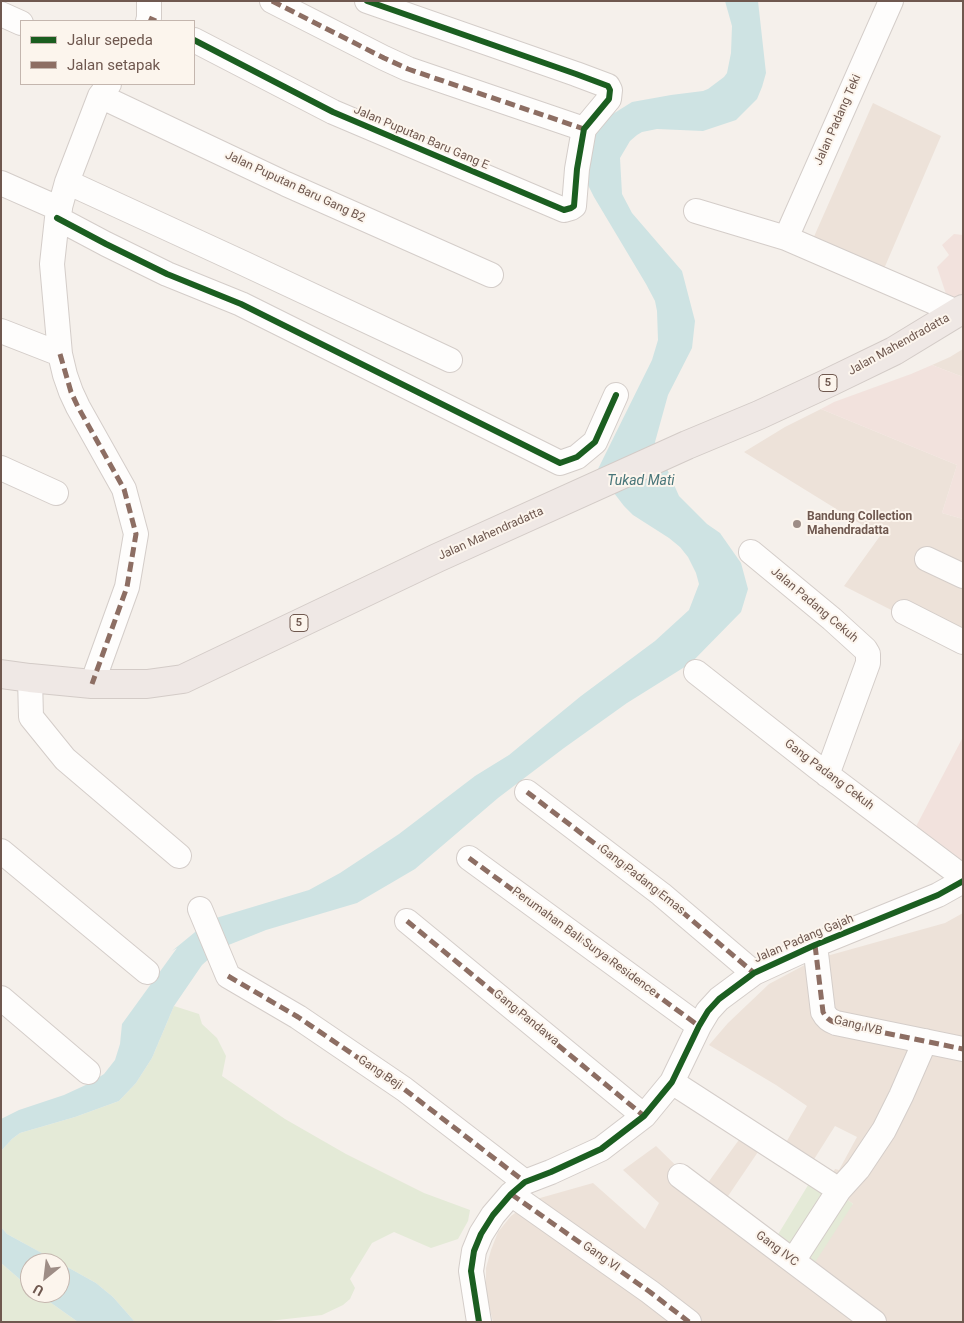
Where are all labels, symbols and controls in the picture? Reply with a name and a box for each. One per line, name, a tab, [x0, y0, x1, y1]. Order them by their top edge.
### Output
legend	[20, 20, 195, 85]
text: Jalur sepeda	[67, 31, 153, 49]
text: Jalan setapak	[67, 56, 160, 74]
street label: Jalan Padang Teki	[812, 72, 864, 168]
street label: Jalan Puputan Baru Gang E	[351, 103, 491, 173]
street label: Jalan Puputan Baru Gang B2	[223, 148, 367, 226]
street label: Jalan Mahendradatta	[846, 311, 952, 379]
road number: 5	[819, 374, 837, 392]
water label: Tukad Mati	[607, 473, 675, 489]
street label: Jalan Mahendradatta	[436, 504, 546, 564]
place label: Bandung Collection Mahendradatta	[807, 510, 912, 538]
marker: Bandung Collection Mahendradatta	[791, 518, 803, 530]
street label: Jalan Padang Cekuh	[767, 564, 861, 646]
road number: 5	[290, 614, 308, 632]
street label: Gang Padang Cekuh	[781, 737, 877, 813]
street label: Gang Padang Emas	[596, 842, 688, 918]
street label: Perumahan Bali Surya Residence	[509, 885, 659, 999]
street label: Jalan Padang Gajah	[752, 912, 856, 966]
street label: Gang Pandawa	[490, 987, 562, 1049]
street label: Gang IVB	[832, 1013, 884, 1039]
street label: Gang Beji	[355, 1053, 405, 1093]
street label: Gang IVC	[753, 1228, 801, 1270]
street label: Gang VI	[580, 1239, 622, 1275]
north arrow	[20, 1253, 70, 1303]
text: U	[30, 1281, 46, 1299]

